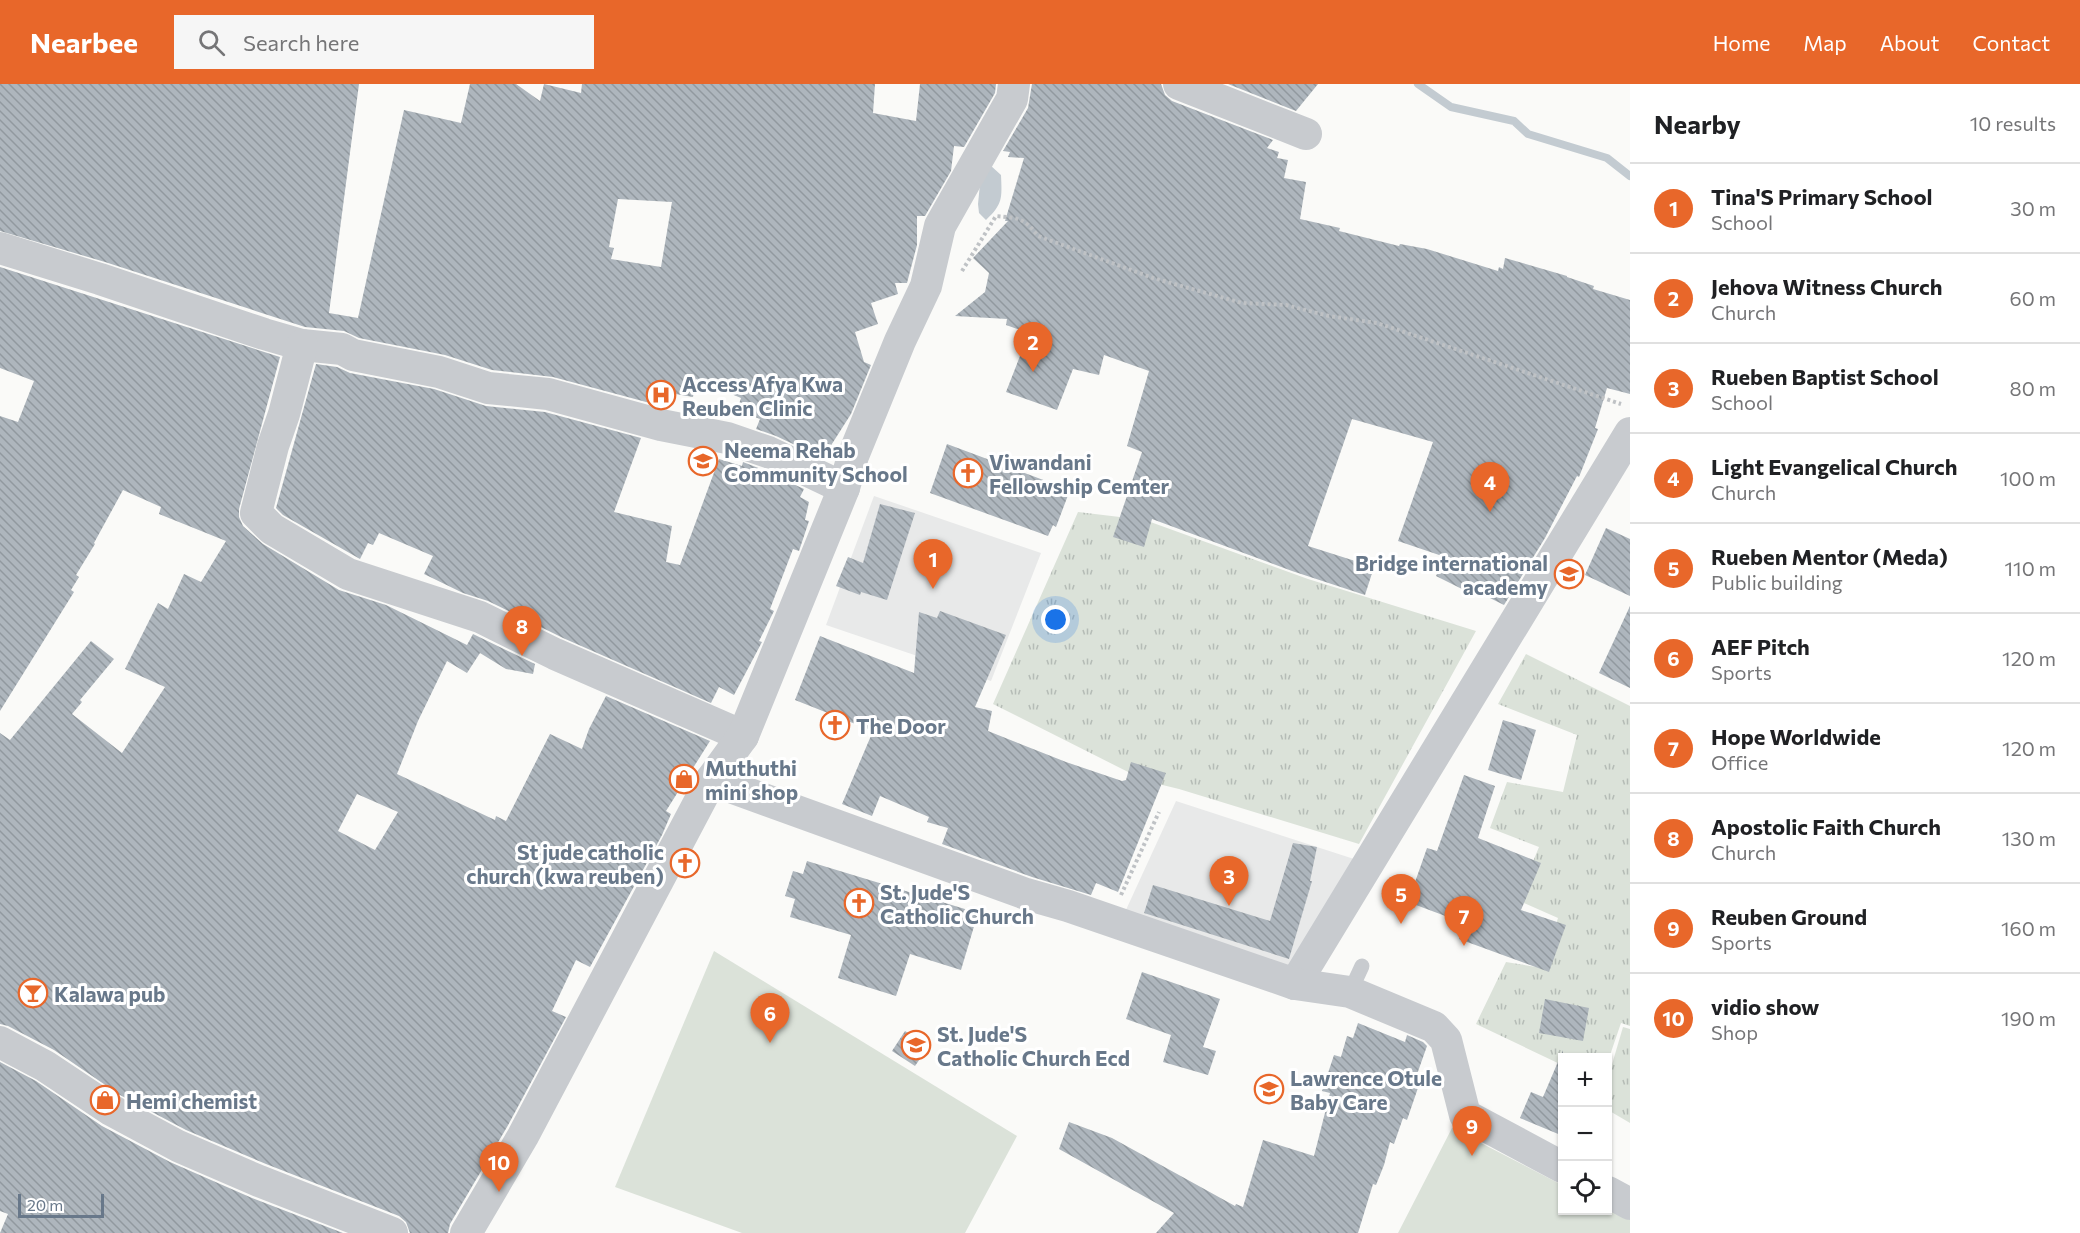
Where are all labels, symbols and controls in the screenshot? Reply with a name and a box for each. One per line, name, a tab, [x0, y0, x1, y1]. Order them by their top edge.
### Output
search box	[174, 15, 594, 69]
text: Nearbee	[30, 25, 138, 59]
icon: search	[195, 26, 228, 59]
text: Search here	[243, 29, 359, 56]
text: Home	[1713, 30, 1770, 55]
text: Map	[1803, 30, 1847, 55]
text: About	[1880, 30, 1939, 55]
text: Contact	[1972, 30, 2050, 55]
text: Nearby	[1654, 108, 1741, 139]
text: 10 results	[1970, 111, 2056, 135]
text: Tina'S Primary School	[1711, 183, 1933, 210]
text: 1	[1669, 196, 1678, 220]
text: 30 m	[2010, 196, 2056, 220]
text: School	[1711, 210, 1773, 234]
text: Jehova Witness Church	[1711, 273, 1942, 300]
text: 2	[1668, 286, 1679, 310]
text: 60 m	[2010, 286, 2056, 310]
text: Church	[1711, 300, 1776, 324]
pin: 2	[1014, 322, 1052, 372]
text: Rueben Baptist School	[1711, 363, 1939, 390]
place label: Access Afya Kwa Reuben Clinic	[682, 371, 843, 420]
text: 3	[1668, 376, 1679, 400]
text: 80 m	[2010, 376, 2056, 400]
hospital icon: Access Afya Kwa Reuben Clinic	[645, 379, 677, 411]
text: School	[1711, 390, 1773, 414]
place label: Neema Rehab Community School	[724, 437, 908, 486]
school or university icon: Neema Rehab Community School	[687, 445, 719, 477]
place label: Viwandani Fellowship Cemter	[989, 449, 1170, 498]
text: Light Evangelical Church	[1711, 453, 1957, 480]
church icon: Viwandani Fellowship Cemter	[952, 457, 984, 489]
pin: 4	[1470, 462, 1510, 512]
text: 4	[1667, 466, 1680, 490]
text: 100 m	[2000, 466, 2056, 490]
text: Church	[1711, 480, 1776, 504]
pin: 1	[914, 540, 952, 589]
text: Rueben Mentor (Meda)	[1711, 543, 1948, 570]
place label: Bridge international academy	[1355, 550, 1548, 599]
text: 5	[1668, 556, 1679, 580]
text: 110 m	[2005, 556, 2056, 580]
school or university icon: Bridge international academy	[1553, 558, 1585, 590]
text: Public building	[1711, 570, 1843, 594]
your location	[1041, 605, 1070, 634]
pin: 8	[502, 606, 542, 656]
text: AEF Pitch	[1711, 633, 1810, 660]
text: 6	[1667, 646, 1680, 670]
text: 120 m	[2002, 646, 2056, 670]
text: Sports	[1711, 660, 1772, 684]
church icon: The Door	[819, 709, 851, 741]
place label: The Door	[856, 713, 946, 738]
text: Hope Worldwide	[1711, 723, 1881, 750]
text: 7	[1668, 736, 1679, 760]
text: 120 m	[2002, 736, 2056, 760]
text: Office	[1711, 750, 1768, 774]
place label: Muthuthi mini shop	[705, 755, 798, 804]
shop icon: Muthuthi mini shop	[668, 763, 700, 795]
text: Apostolic Faith Church	[1711, 813, 1941, 840]
text: 8	[1667, 826, 1680, 850]
text: 130 m	[2002, 826, 2056, 850]
place label: St jude catholic church (kwa reuben)	[466, 839, 664, 888]
text: Church	[1711, 840, 1776, 864]
church icon: St jude catholic church (kwa reuben)	[669, 847, 701, 879]
pin: 3	[1210, 856, 1248, 906]
pin: 5	[1382, 874, 1420, 924]
place label: St. Jude'S Catholic Church	[880, 879, 1034, 928]
church icon: St. Jude'S Catholic Church	[843, 887, 875, 919]
pin: 7	[1444, 896, 1484, 946]
text: Reuben Ground	[1711, 903, 1867, 930]
text: 9	[1667, 916, 1680, 940]
text: 160 m	[2001, 916, 2056, 940]
text: Sports	[1711, 930, 1772, 954]
bar icon: Kalawa pub	[17, 977, 49, 1009]
place label: Kalawa pub	[54, 981, 165, 1006]
text: vidio show	[1711, 993, 1819, 1020]
pin: 6	[750, 994, 790, 1043]
text: 10	[1662, 1006, 1685, 1030]
text: 190 m	[2001, 1006, 2056, 1030]
text: Shop	[1711, 1020, 1758, 1044]
place label: St. Jude'S Catholic Church Ecd	[937, 1021, 1130, 1070]
school or university icon: St. Jude'S Catholic Church Ecd	[900, 1029, 932, 1061]
map controls	[1558, 1053, 1612, 1215]
button: +	[1558, 1053, 1612, 1107]
place label: Lawrence Otule Baby Care	[1290, 1065, 1442, 1114]
school or university icon: Lawrence Otule Baby Care	[1253, 1073, 1285, 1105]
shop icon: Hemi chemist	[89, 1084, 121, 1116]
place label: Hemi chemist	[126, 1088, 257, 1113]
pin: 9	[1452, 1106, 1492, 1156]
button: −	[1558, 1107, 1612, 1161]
pin: 10	[480, 1142, 518, 1192]
button: locate	[1558, 1161, 1612, 1215]
scale bar	[18, 1191, 104, 1218]
text: 20 m	[27, 1195, 63, 1214]

